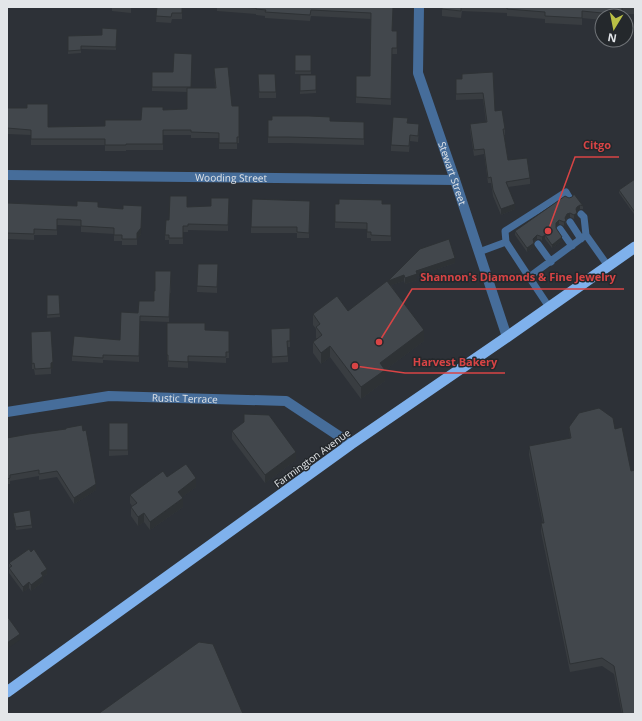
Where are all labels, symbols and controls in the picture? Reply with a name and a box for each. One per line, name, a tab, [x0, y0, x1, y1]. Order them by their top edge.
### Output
north arrow	[594, 8, 634, 48]
text: N	[606, 30, 618, 47]
callout: Citgo	[575, 134, 619, 157]
text: Citgo	[583, 137, 611, 152]
street label: Stewart Street	[435, 140, 470, 207]
street label: Wooding Street	[195, 170, 268, 185]
callout: Shannon's Diamonds & Fine Jewelry	[412, 266, 624, 289]
text: Shannon's Diamonds & Fine Jewelry	[420, 269, 617, 284]
callout: Harvest Bakery	[405, 350, 505, 373]
text: Harvest Bakery	[413, 354, 498, 369]
street label: Rustic Terrace	[152, 390, 218, 406]
street label: Farmington Avenue	[271, 425, 353, 490]

